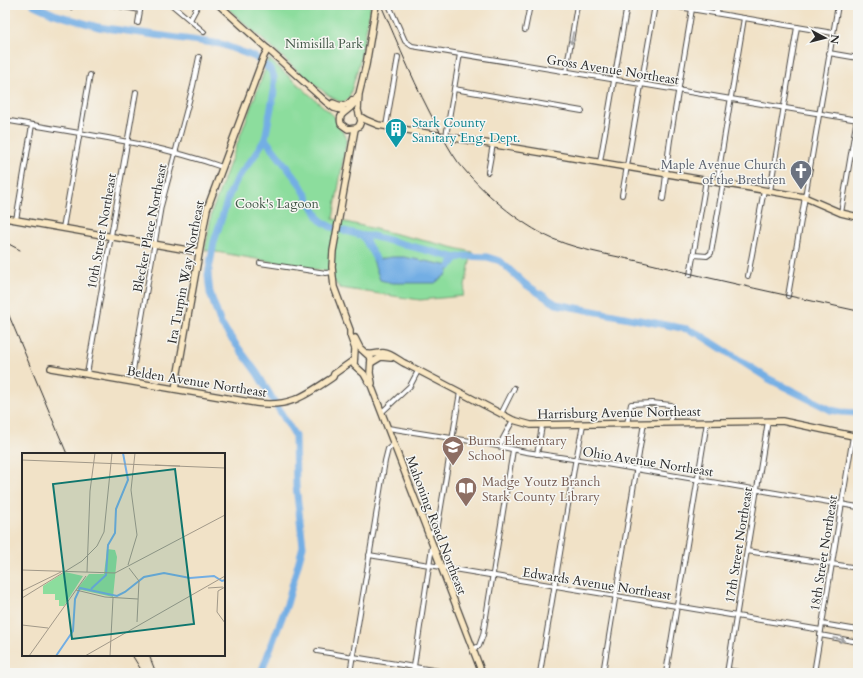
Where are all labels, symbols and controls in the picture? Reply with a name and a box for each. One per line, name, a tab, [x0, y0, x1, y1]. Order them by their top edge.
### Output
north arrow	[805, 18, 845, 58]
one-way arrow	[567, 31, 575, 44]
text: N	[826, 34, 842, 45]
park label: Nimisilla Park	[285, 35, 363, 53]
street label: Gross Avenue Northeast	[545, 51, 680, 89]
place label: Stark County Sanitary Eng. Dept.	[412, 114, 520, 147]
building icon: Stark County Sanitary Eng. Dept.	[383, 116, 409, 149]
place label: Maple Avenue Church of the Brethren	[661, 156, 787, 189]
church icon: Maple Avenue Church of the Brethren	[788, 158, 814, 191]
street label: Blecker Place Northeast	[129, 162, 171, 294]
street label: 10th Street Northeast	[83, 172, 121, 290]
park label: Cook's Lagoon	[235, 195, 320, 213]
street label: Ira Turpin Way Northeast	[163, 199, 209, 345]
street label: Belden Avenue Northeast	[126, 362, 268, 402]
street label: Harrisburg Avenue Northeast	[537, 403, 701, 423]
place label: Burns Elementary School	[468, 432, 567, 465]
school or university icon: Burns Elementary School	[440, 434, 466, 467]
street label: Ohio Avenue Northeast	[581, 443, 715, 481]
inset map	[22, 453, 225, 656]
street label: Mahoning Road Northeast	[401, 453, 471, 597]
place label: Madge Youtz Branch Stark County Library	[482, 473, 600, 506]
library icon: Madge Youtz Branch Stark County Library	[453, 475, 479, 508]
street label: 17th Street Northeast	[721, 486, 757, 604]
street label: 18th Street Northeast	[806, 494, 842, 612]
street label: Edwards Avenue Northeast	[521, 563, 672, 605]
one-way arrow	[832, 635, 845, 643]

